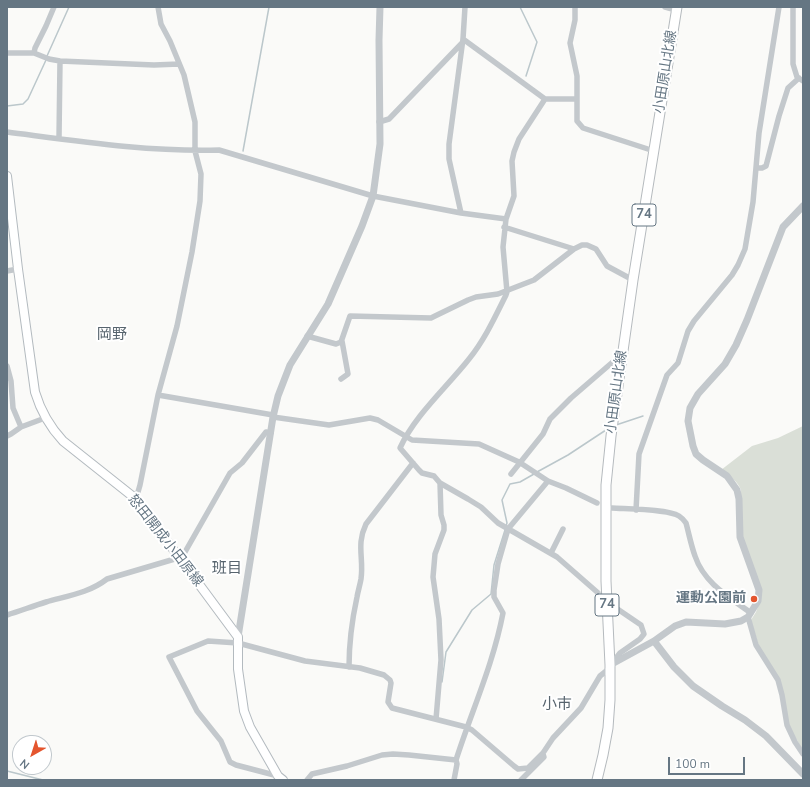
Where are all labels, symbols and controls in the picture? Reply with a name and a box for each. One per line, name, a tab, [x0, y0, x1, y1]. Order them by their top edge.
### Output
street label: 小田原山北線	[651, 29, 681, 115]
road number: 74	[632, 204, 656, 226]
district label: 岡野	[97, 326, 127, 344]
street label: 小田原山北線	[603, 349, 631, 435]
street label: 怒田開成小田原線	[124, 492, 206, 590]
district label: 班目	[212, 560, 242, 578]
place label: 運動公園前	[676, 591, 746, 607]
road number: 74	[595, 594, 619, 616]
marker: 運動公園前	[749, 594, 759, 604]
district label: 小市	[542, 696, 572, 714]
north arrow	[12, 735, 52, 775]
scale bar	[670, 749, 747, 775]
text: N	[17, 756, 33, 772]
text: 100 m	[675, 756, 710, 772]

